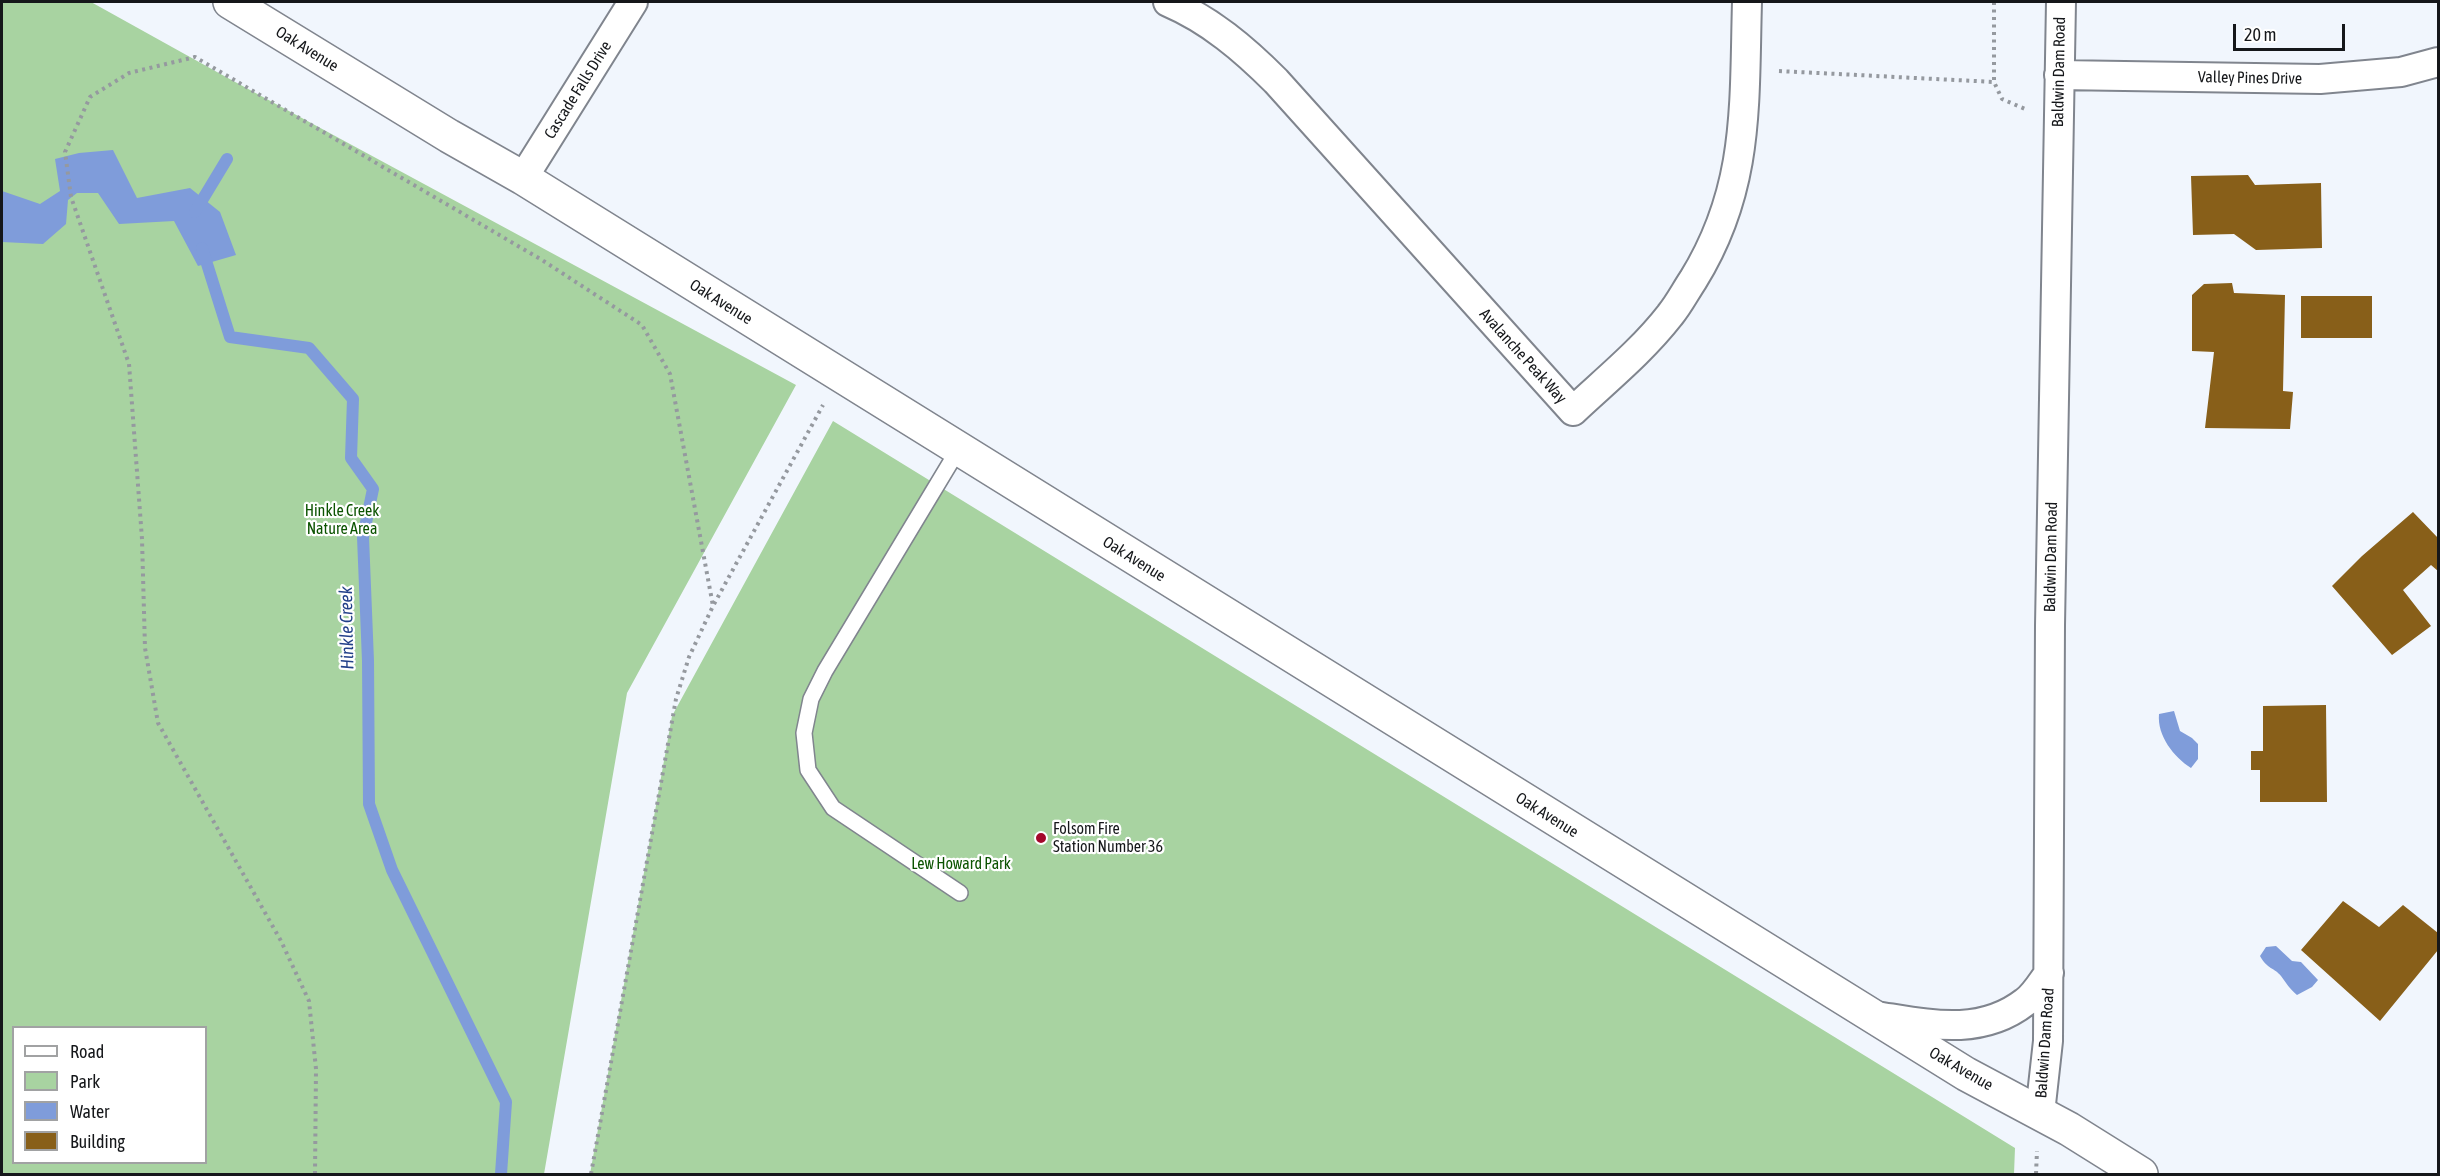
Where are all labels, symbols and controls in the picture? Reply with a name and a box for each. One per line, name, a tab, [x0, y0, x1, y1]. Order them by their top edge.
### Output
scale bar	[2236, 12, 2348, 50]
street label: Baldwin Dam Road	[2048, 17, 2070, 127]
street label: Oak Avenue	[272, 22, 342, 76]
text: 20 m	[2244, 24, 2276, 45]
street label: Cascade Falls Drive	[540, 38, 616, 142]
street label: Valley Pines Drive	[2198, 67, 2302, 89]
street label: Oak Avenue	[686, 275, 756, 329]
street label: Avalanche Peak Way	[1475, 305, 1571, 407]
park label: Hinkle Creek Nature Area	[305, 501, 379, 539]
street label: Baldwin Dam Road	[2040, 502, 2062, 612]
street label: Oak Avenue	[1099, 532, 1169, 586]
water label: Hinkle Creek	[335, 586, 359, 670]
street label: Oak Avenue	[1512, 788, 1582, 842]
place label: Folsom Fire Station Number 36	[1053, 819, 1163, 857]
marker: Folsom Fire Station Number 36	[1034, 831, 1048, 845]
park label: Lew Howard Park	[911, 854, 1011, 874]
street label: Baldwin Dam Road	[2032, 987, 2058, 1099]
legend	[12, 1026, 207, 1164]
text: Road	[70, 1041, 104, 1062]
street label: Oak Avenue	[1926, 1043, 1996, 1095]
text: Park	[70, 1071, 100, 1092]
text: Water	[70, 1101, 109, 1122]
text: Building	[70, 1131, 125, 1152]

